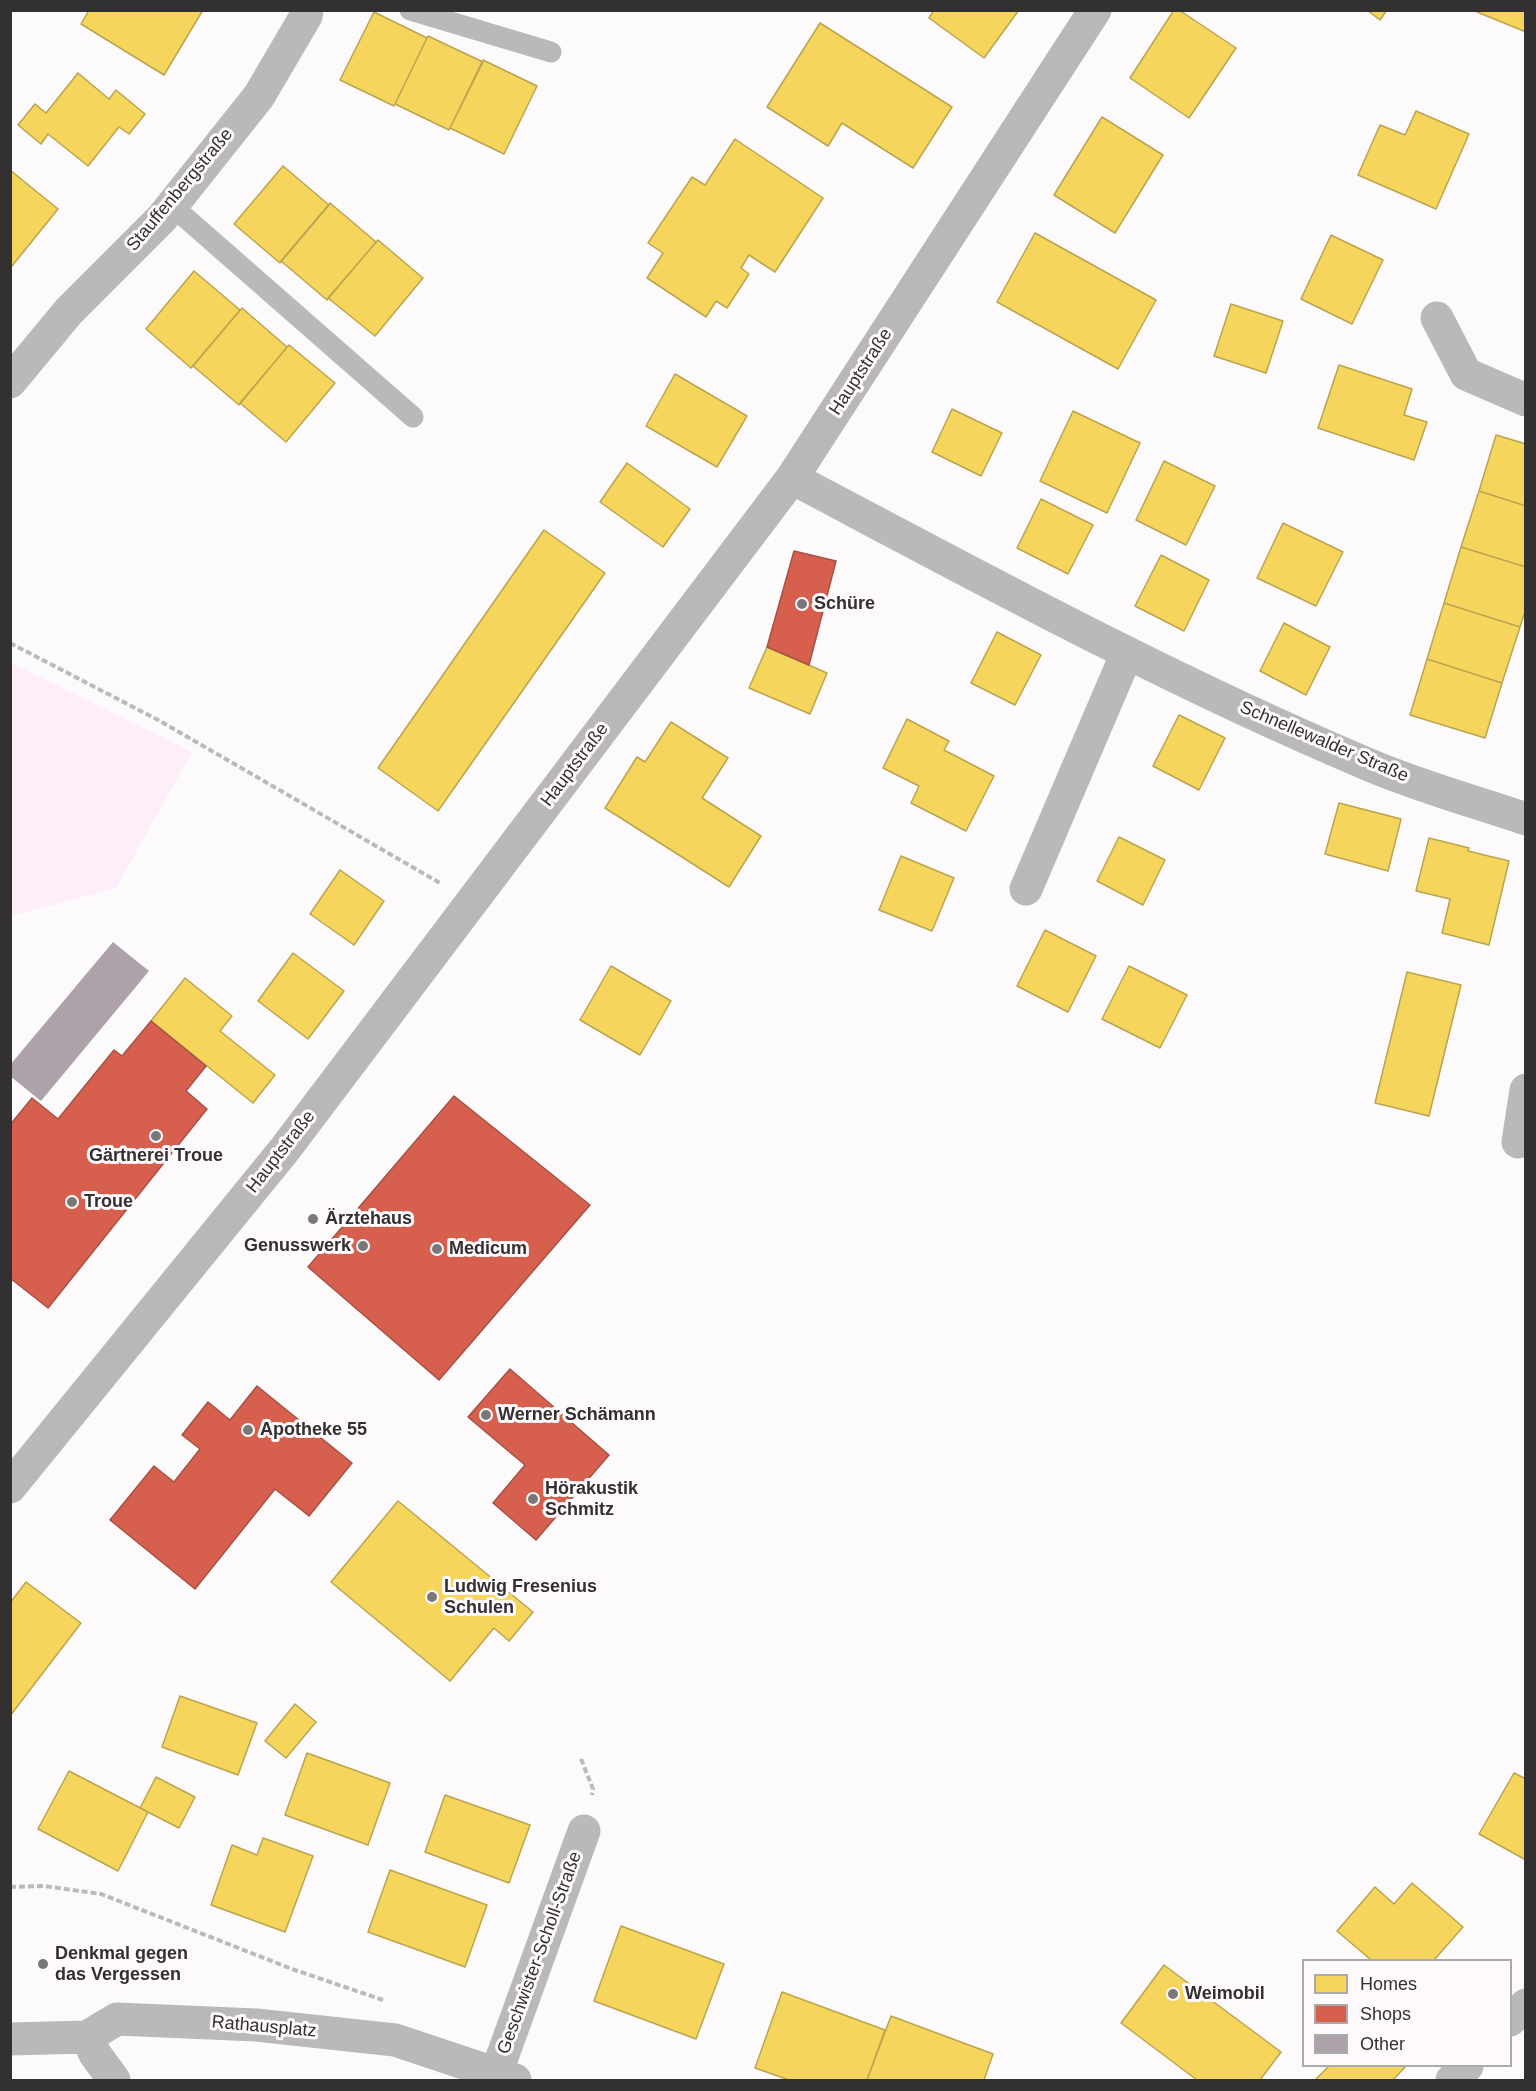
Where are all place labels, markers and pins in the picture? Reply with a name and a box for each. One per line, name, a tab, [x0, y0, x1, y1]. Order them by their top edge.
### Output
place label: Schüre	[814, 593, 875, 615]
marker: Schüre	[795, 597, 809, 611]
marker: Gärtnerei Troue	[149, 1129, 163, 1143]
place label: Gärtnerei Troue	[89, 1145, 223, 1167]
place label: Troue	[84, 1191, 133, 1213]
marker: Troue	[65, 1195, 79, 1209]
place label: Ärztehaus	[325, 1208, 412, 1230]
marker: Ärztehaus	[306, 1212, 320, 1226]
place label: Genusswerk	[244, 1235, 351, 1257]
place label: Medicum	[449, 1238, 527, 1260]
marker: Genusswerk	[356, 1239, 370, 1253]
marker: Medicum	[430, 1242, 444, 1256]
place label: Werner Schämann	[498, 1404, 656, 1426]
marker: Werner Schämann	[479, 1408, 493, 1422]
place label: Apotheke 55	[260, 1419, 367, 1441]
marker: Apotheke 55	[241, 1423, 255, 1437]
place label: Hörakustik Schmitz	[545, 1478, 638, 1520]
marker: Hörakustik Schmitz	[526, 1492, 540, 1506]
place label: Ludwig Fresenius Schulen	[444, 1576, 597, 1618]
marker: Ludwig Fresenius Schulen	[425, 1590, 439, 1604]
place label: Denkmal gegen das Vergessen	[55, 1943, 188, 1986]
marker: Denkmal gegen das Vergessen	[36, 1957, 50, 1971]
place label: Weimobil	[1185, 1983, 1265, 2005]
marker: Weimobil	[1166, 1987, 1180, 2001]

